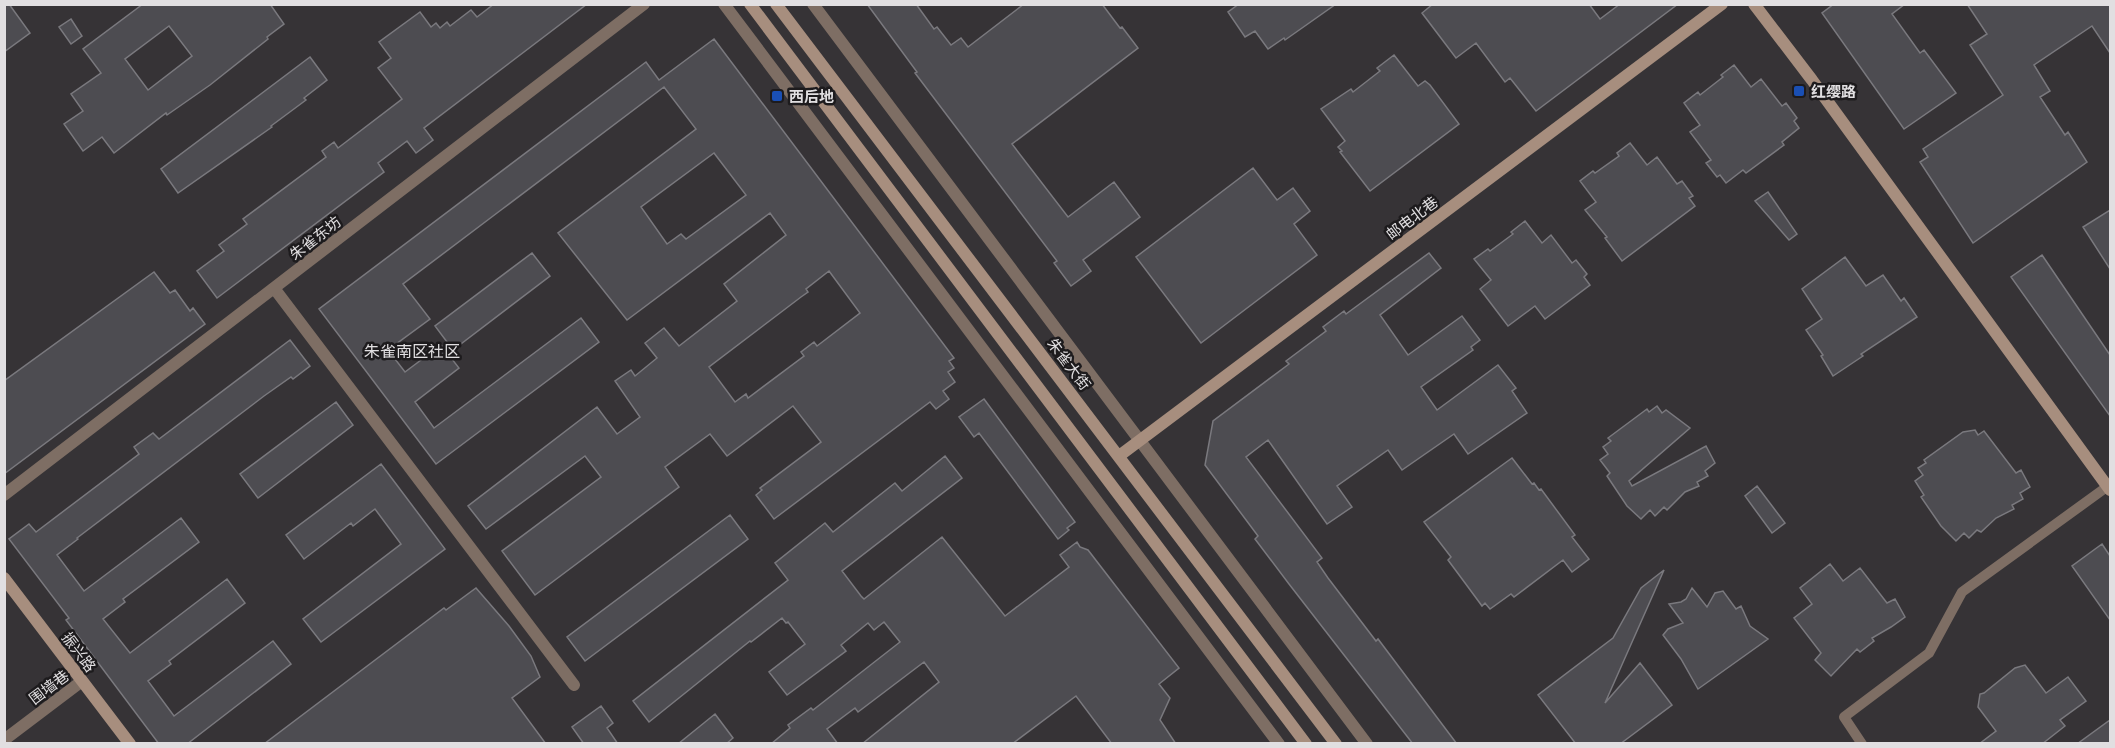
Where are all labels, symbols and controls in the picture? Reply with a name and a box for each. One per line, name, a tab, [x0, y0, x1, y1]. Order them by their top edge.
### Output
place label: 红缨路	[1811, 82, 1856, 101]
marker: 红缨路	[1792, 84, 1806, 98]
place label: 西后地	[789, 87, 834, 106]
marker: 西后地	[770, 89, 784, 103]
street label: 邮电北巷	[1382, 192, 1442, 244]
street label: 朱雀东坊	[286, 212, 344, 264]
street label: 朱雀大街	[1043, 334, 1095, 394]
district label: 朱雀南区社区	[364, 341, 460, 361]
street label: 振兴路	[58, 628, 100, 676]
street label: 围墙巷	[25, 666, 73, 708]

